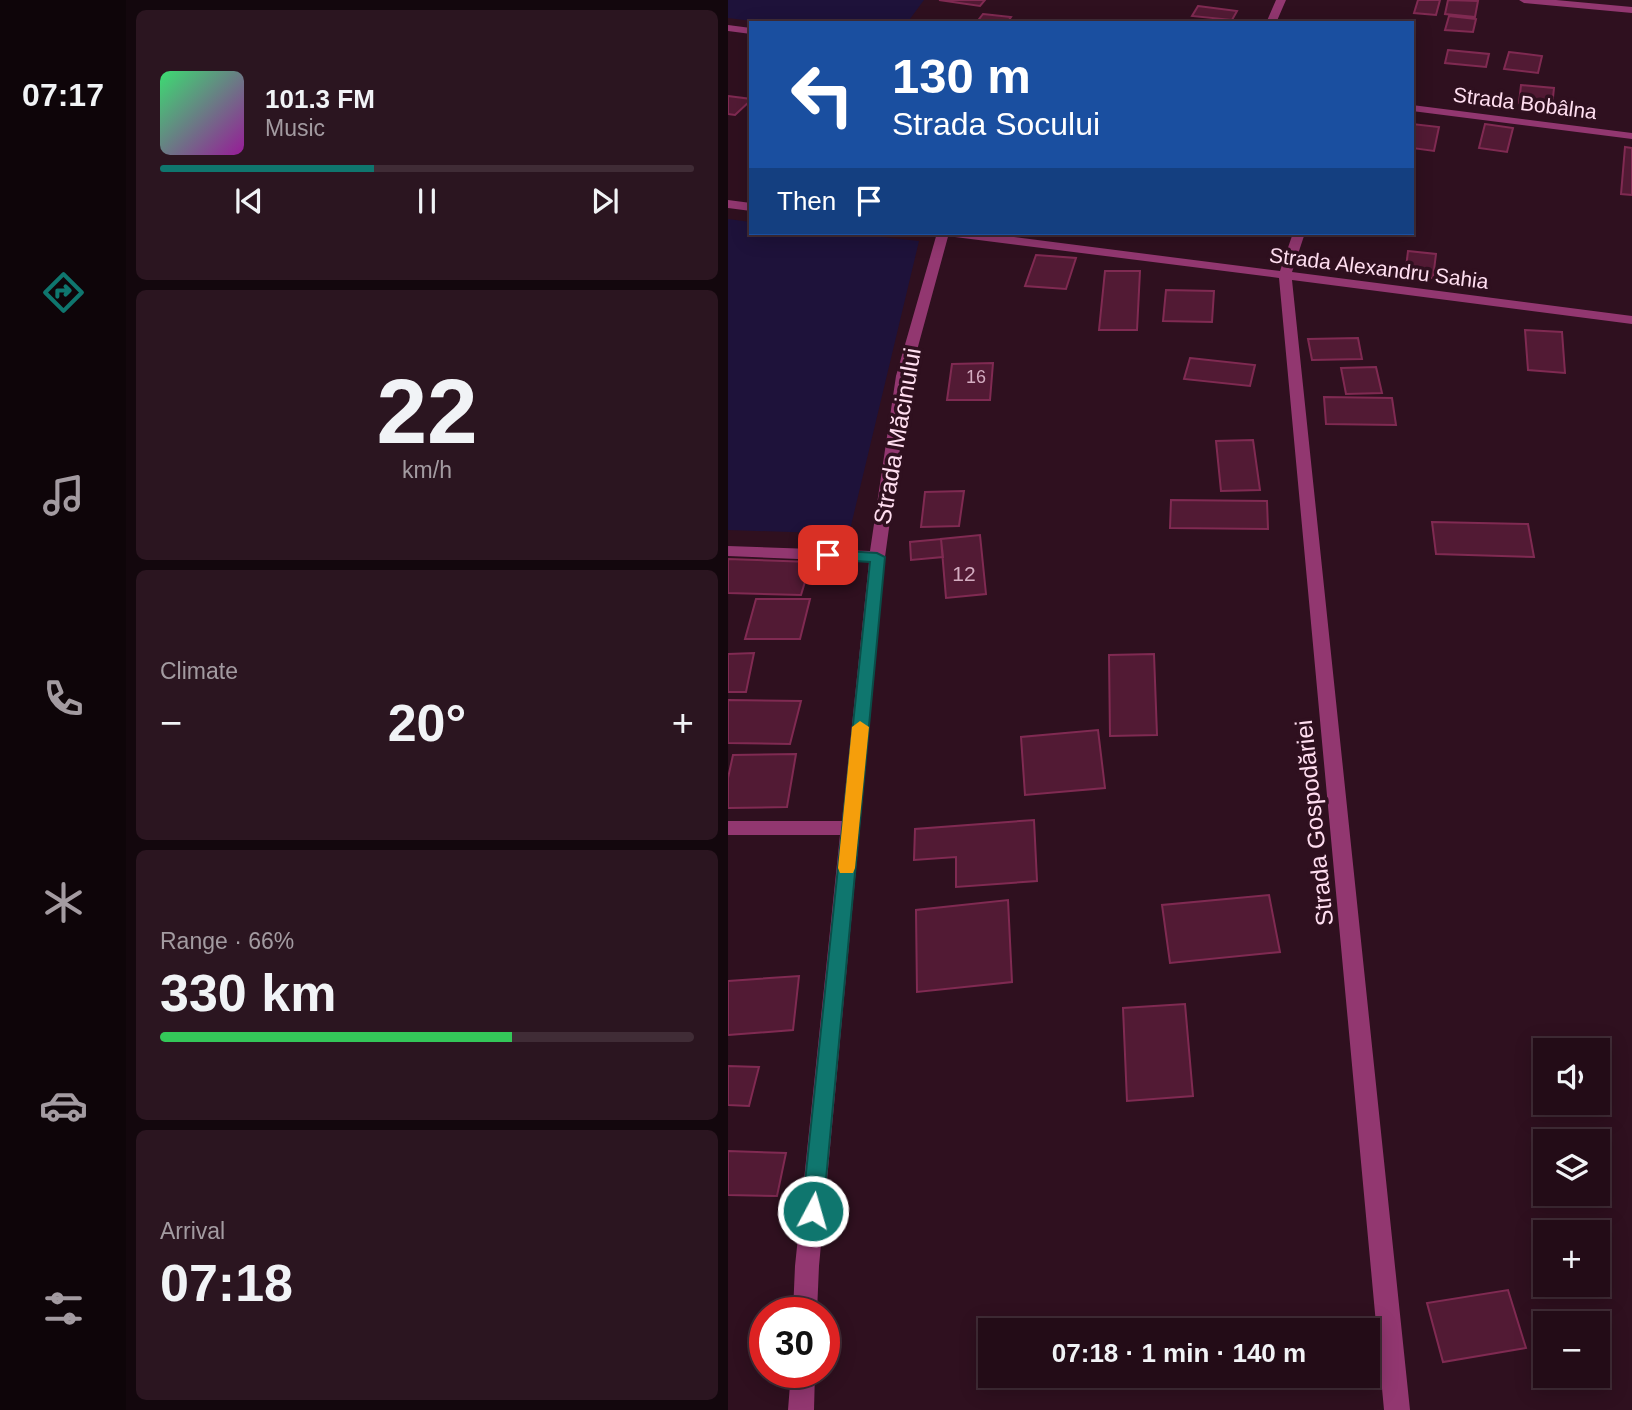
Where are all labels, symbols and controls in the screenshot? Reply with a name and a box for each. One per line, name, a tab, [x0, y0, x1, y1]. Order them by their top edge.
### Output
icon: left	[777, 49, 868, 140]
text: 130 m	[892, 49, 1031, 103]
text: 07:17	[22, 77, 104, 113]
street label: Strada Bobâlna	[1452, 83, 1599, 123]
text: 101.3 FM	[265, 84, 375, 114]
text: Strada Socului	[892, 106, 1100, 142]
text: Music	[265, 115, 325, 141]
icon: previous	[230, 182, 268, 220]
icon: pause	[408, 182, 446, 220]
icon: next	[586, 182, 624, 220]
icon: arrive	[850, 182, 888, 220]
text: Then	[777, 186, 836, 216]
street label: Strada Alexandru Sahia	[1268, 243, 1490, 293]
icon: directions	[39, 268, 88, 317]
street label: Strada Măcinului	[868, 346, 926, 526]
text: 22	[376, 361, 478, 462]
house number: 16	[966, 367, 986, 387]
text: km/h	[402, 457, 452, 483]
icon: music	[39, 471, 88, 520]
pin	[798, 525, 858, 585]
icon: arrive	[809, 536, 847, 574]
house number: 12	[952, 562, 976, 585]
text: Climate	[160, 658, 238, 684]
icon: phone	[39, 674, 88, 723]
text: 20°	[388, 694, 466, 752]
text: −	[160, 702, 182, 744]
text: +	[672, 702, 694, 744]
street label: Strada Gospodăriei	[1290, 719, 1338, 927]
icon: climate	[39, 878, 88, 927]
text: Range · 66%	[160, 928, 294, 954]
text: 330 km	[160, 964, 336, 1022]
map controls	[1533, 1038, 1610, 1388]
button: sound	[1533, 1038, 1610, 1115]
icon: car	[39, 1081, 88, 1130]
button: layers	[1533, 1129, 1610, 1206]
position arrow	[776, 1174, 850, 1248]
text: Arrival	[160, 1218, 225, 1244]
button: +	[1533, 1220, 1610, 1297]
text: 07:18	[160, 1254, 293, 1312]
icon: filters	[39, 1284, 88, 1333]
speed limit sign: 30	[749, 1297, 840, 1388]
button: −	[1533, 1311, 1610, 1388]
text: 07:18 · 1 min · 140 m	[1052, 1338, 1306, 1368]

